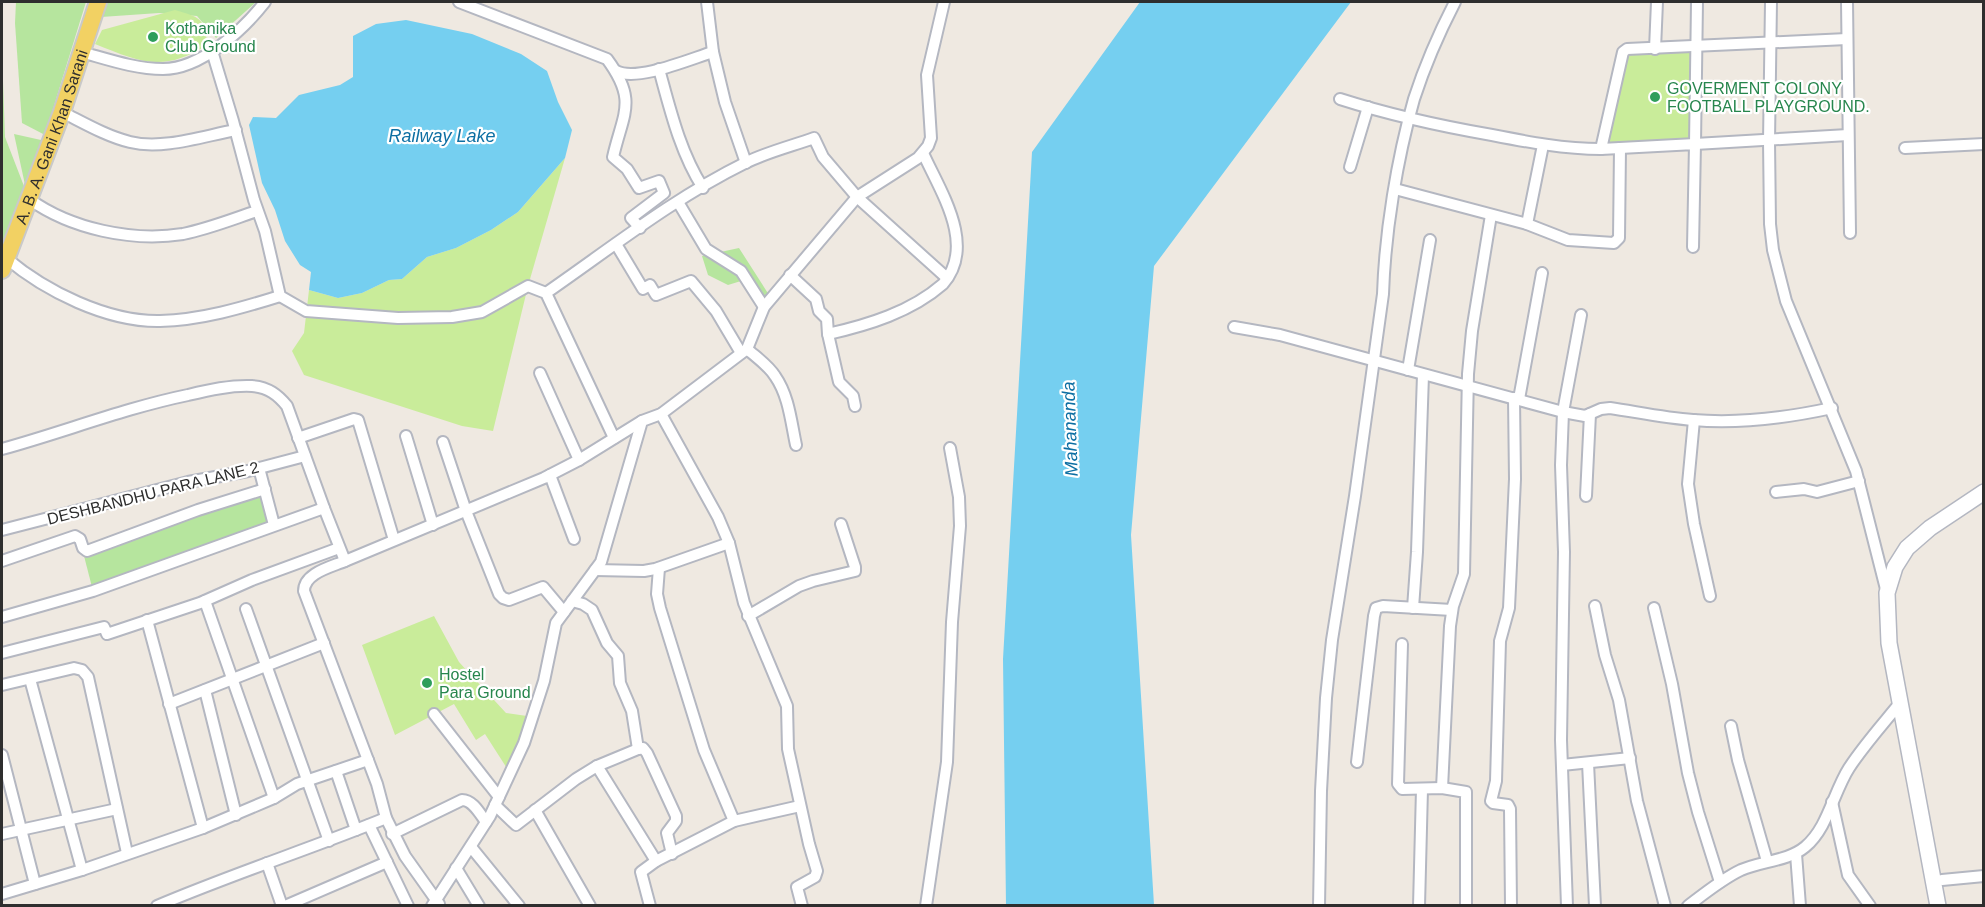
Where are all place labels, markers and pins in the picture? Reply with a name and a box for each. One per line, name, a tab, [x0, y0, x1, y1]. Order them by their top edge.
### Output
place label: Kothanika Club Ground	[165, 20, 256, 55]
marker: Kothanika Club Ground	[146, 30, 160, 44]
place label: GOVERMENT COLONY FOOTBALL PLAYGROUND.	[1667, 80, 1870, 115]
marker: GOVERMENT COLONY FOOTBALL PLAYGROUND.	[1648, 90, 1662, 104]
place label: Hostel Para Ground	[439, 666, 531, 701]
marker: Hostel Para Ground	[420, 676, 434, 690]

